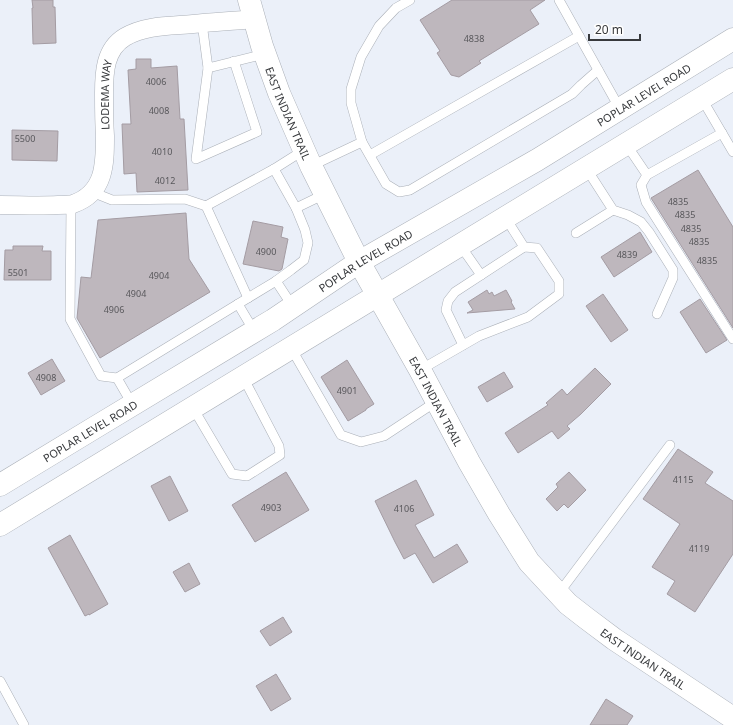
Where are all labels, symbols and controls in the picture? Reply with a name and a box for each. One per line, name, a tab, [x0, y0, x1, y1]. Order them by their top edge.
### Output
scale bar	[589, 16, 640, 42]
text: 20 m	[595, 21, 623, 38]
house number: 4838	[464, 32, 484, 45]
street label: LODEMA WAY	[96, 57, 115, 130]
street label: POPLAR LEVEL ROAD	[594, 60, 693, 129]
street label: EAST INDIAN TRAIL	[263, 64, 315, 162]
house number: 4006	[146, 75, 166, 88]
house number: 4008	[149, 104, 169, 117]
house number: 5500	[15, 132, 35, 145]
house number: 4010	[152, 145, 172, 158]
house number: 4012	[155, 174, 175, 187]
house number: 4835	[668, 195, 688, 208]
house number: 4835	[675, 208, 695, 221]
house number: 4835	[681, 222, 701, 235]
street label: POPLAR LEVEL ROAD	[315, 226, 415, 295]
house number: 4835	[689, 235, 709, 248]
house number: 4900	[256, 245, 276, 258]
house number: 4839	[617, 248, 637, 261]
house number: 4835	[697, 254, 717, 267]
house number: 5501	[8, 266, 28, 279]
house number: 4904	[149, 269, 169, 282]
house number: 4904	[126, 287, 146, 300]
house number: 4906	[104, 303, 124, 316]
street label: EAST INDIAN TRAIL	[406, 353, 467, 449]
house number: 4908	[36, 371, 56, 384]
house number: 4901	[337, 384, 357, 397]
street label: POPLAR LEVEL ROAD	[40, 396, 140, 465]
house number: 4115	[673, 473, 693, 486]
house number: 4903	[261, 501, 281, 514]
house number: 4106	[394, 502, 414, 515]
house number: 4119	[689, 542, 709, 555]
street label: EAST INDIAN TRAIL	[598, 624, 689, 692]

